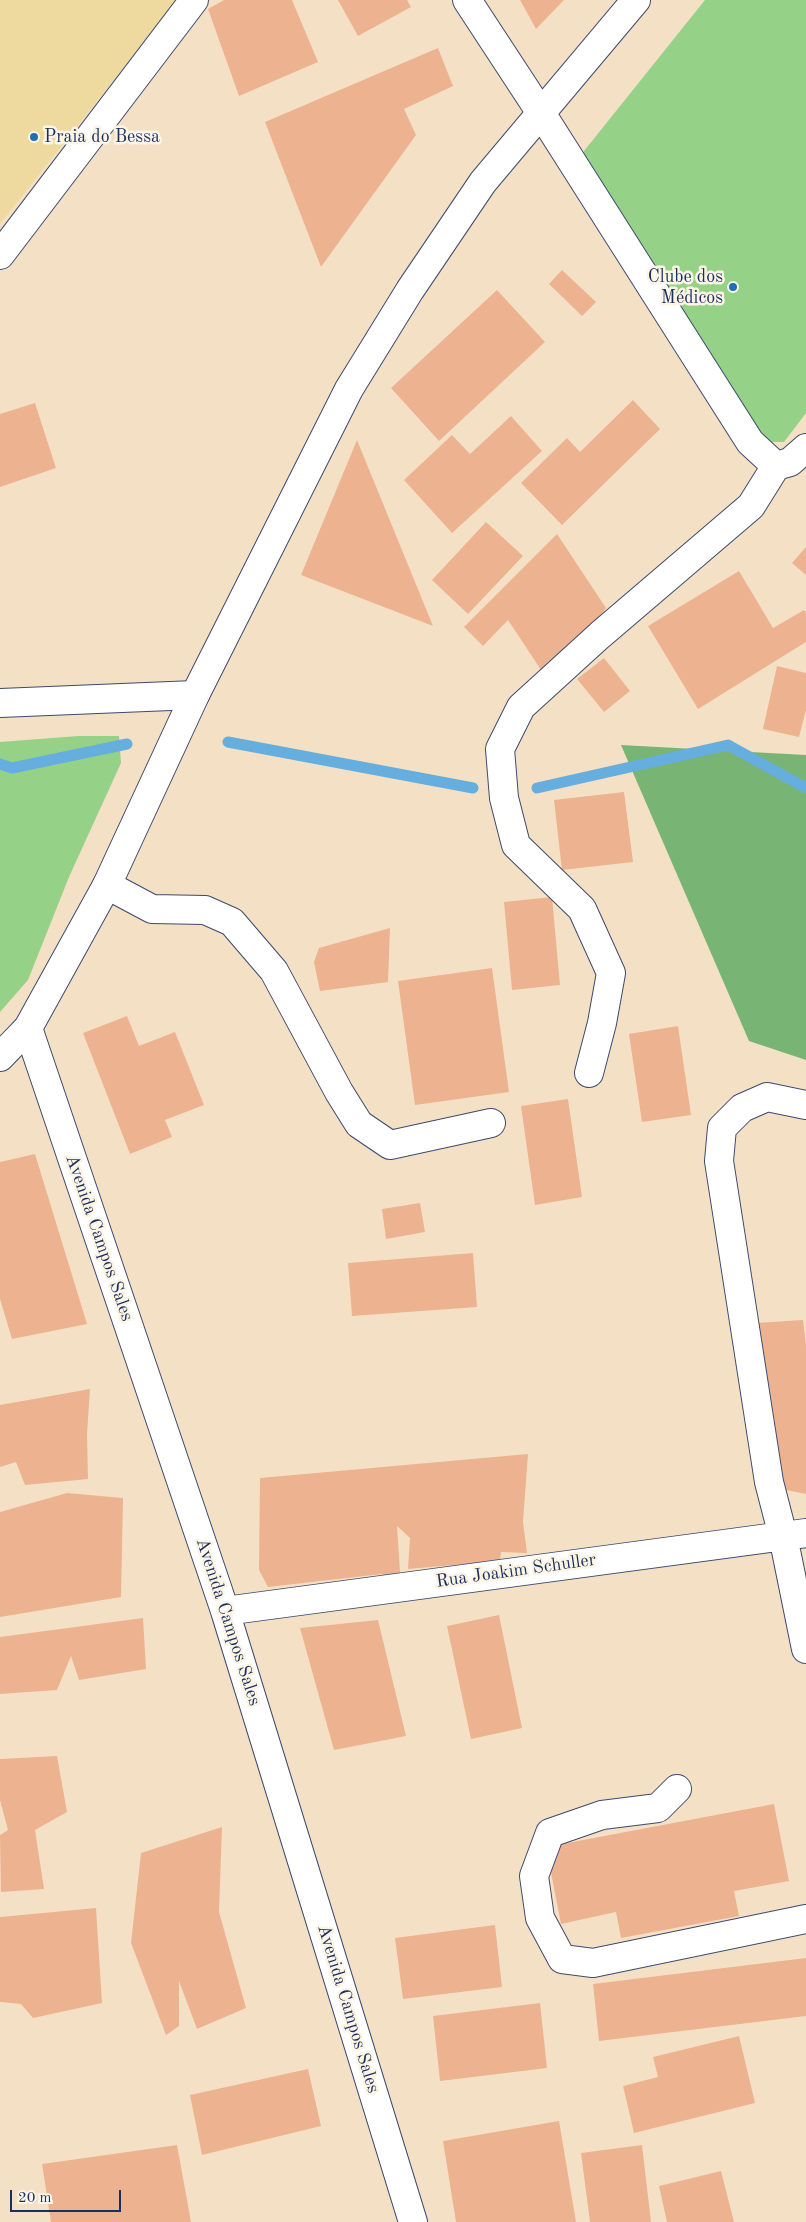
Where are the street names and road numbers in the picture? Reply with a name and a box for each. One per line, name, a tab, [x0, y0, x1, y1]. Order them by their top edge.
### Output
street label: Avenida Campos Sales	[60, 1152, 138, 1324]
street label: Avenida Campos Sales	[191, 1536, 265, 1708]
street label: Rua Joakim Schuller	[435, 1549, 597, 1593]
street label: Avenida Campos Sales	[312, 1922, 384, 2096]

